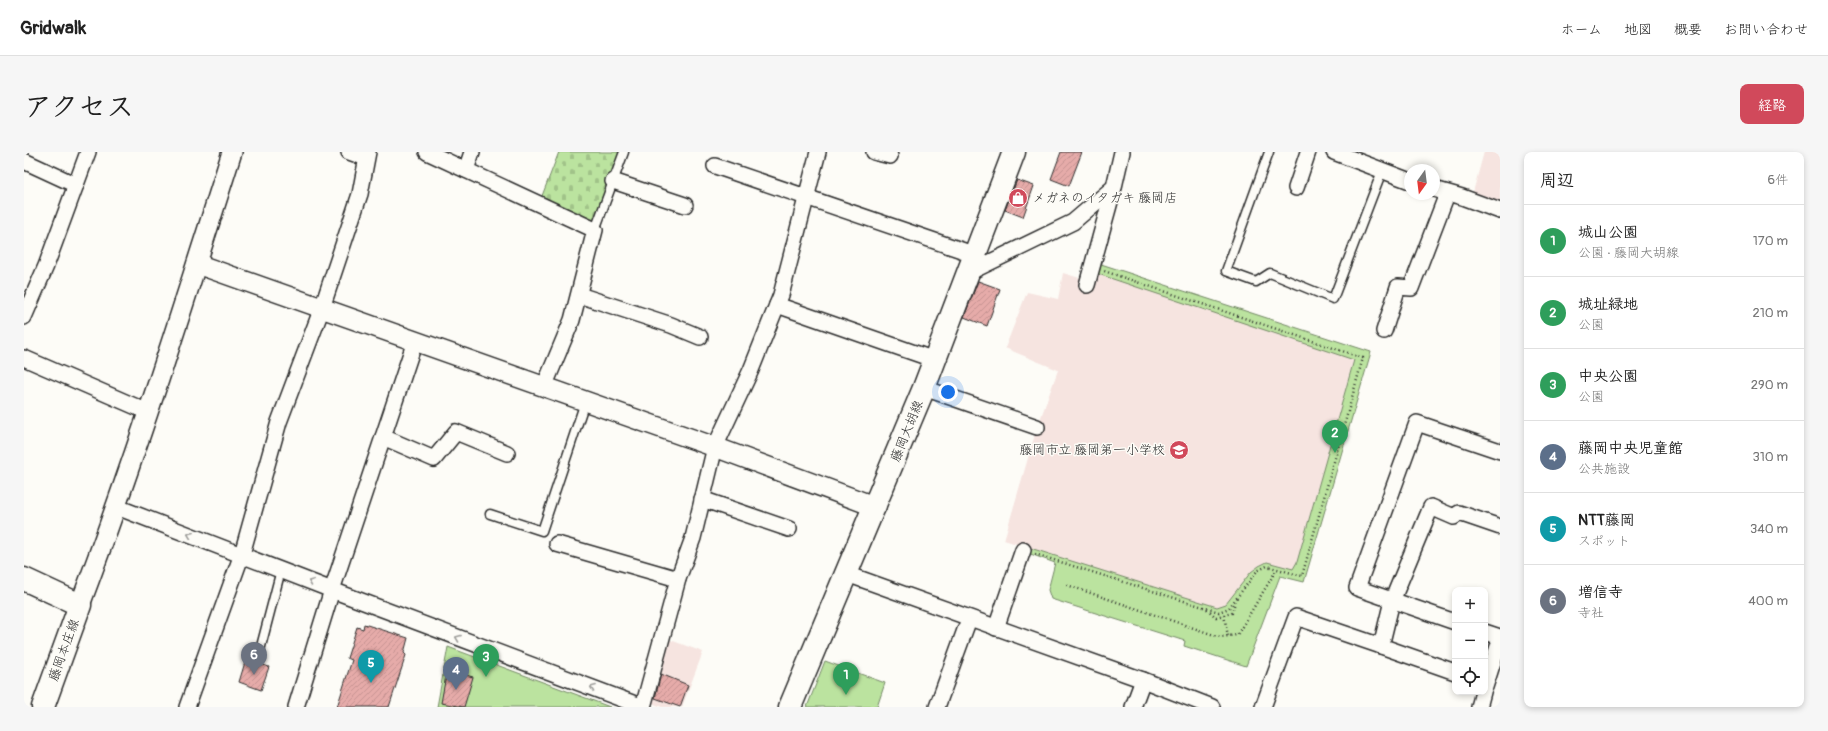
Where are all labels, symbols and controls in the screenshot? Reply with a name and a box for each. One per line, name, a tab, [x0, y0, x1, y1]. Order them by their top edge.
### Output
text: Gridwalk	[20, 16, 86, 40]
text: ホーム	[1561, 21, 1602, 38]
text: 地図	[1624, 21, 1652, 38]
text: 概要	[1674, 21, 1702, 38]
text: お問い合わせ	[1724, 21, 1808, 38]
button: 経路	[1740, 84, 1804, 124]
text: アクセス	[24, 90, 134, 125]
north arrow	[1404, 164, 1440, 200]
text: 周辺	[1540, 170, 1574, 191]
text: 6件	[1767, 172, 1788, 188]
shop icon: メガネのイタガキ 藤岡店	[1007, 187, 1029, 209]
place label: メガネのイタガキ 藤岡店	[1032, 190, 1177, 206]
text: 城山公園	[1578, 223, 1638, 242]
text: 1	[1550, 233, 1556, 249]
text: 170 m	[1753, 233, 1788, 249]
text: 公園 · 藤岡大胡線	[1578, 245, 1679, 261]
text: 城址緑地	[1578, 295, 1638, 314]
text: 2	[1549, 305, 1557, 321]
text: 210 m	[1752, 305, 1788, 321]
text: 公園	[1578, 317, 1604, 333]
text: 中央公園	[1578, 367, 1638, 386]
text: 3	[1549, 377, 1557, 393]
text: 290 m	[1751, 377, 1788, 393]
your location	[938, 382, 958, 402]
text: 公園	[1578, 389, 1604, 405]
street label: 藤岡大胡線	[887, 397, 927, 464]
pin: 2	[1322, 420, 1348, 453]
school or university icon: 藤岡市立 藤岡第一小学校	[1168, 439, 1190, 461]
text: 藤岡中央児童館	[1578, 439, 1683, 458]
place label: 藤岡市立 藤岡第一小学校	[1019, 442, 1165, 458]
text: 4	[1549, 449, 1557, 465]
text: 310 m	[1752, 449, 1788, 465]
text: 公共施設	[1578, 461, 1630, 477]
text: NTT藤岡	[1578, 511, 1635, 530]
text: 5	[1549, 521, 1557, 537]
text: 340 m	[1750, 521, 1788, 537]
one-way arrow	[186, 531, 193, 539]
text: スポット	[1578, 533, 1630, 549]
one-way arrow	[307, 578, 314, 586]
text: 増信寺	[1578, 583, 1623, 602]
map controls	[1452, 587, 1488, 695]
button: +	[1452, 587, 1488, 623]
text: 6	[1549, 593, 1557, 609]
text: 400 m	[1748, 593, 1788, 609]
text: 寺社	[1578, 605, 1604, 621]
street label: 藤岡本庄線	[45, 616, 83, 683]
button: −	[1452, 623, 1488, 659]
one-way arrow	[455, 634, 462, 642]
pin: 6	[241, 642, 267, 675]
pin: 3	[473, 644, 499, 677]
pin: 5	[358, 650, 384, 683]
pin: 4	[443, 657, 469, 690]
button: locate	[1452, 659, 1488, 695]
pin: 1	[833, 662, 859, 695]
one-way arrow	[590, 685, 597, 693]

